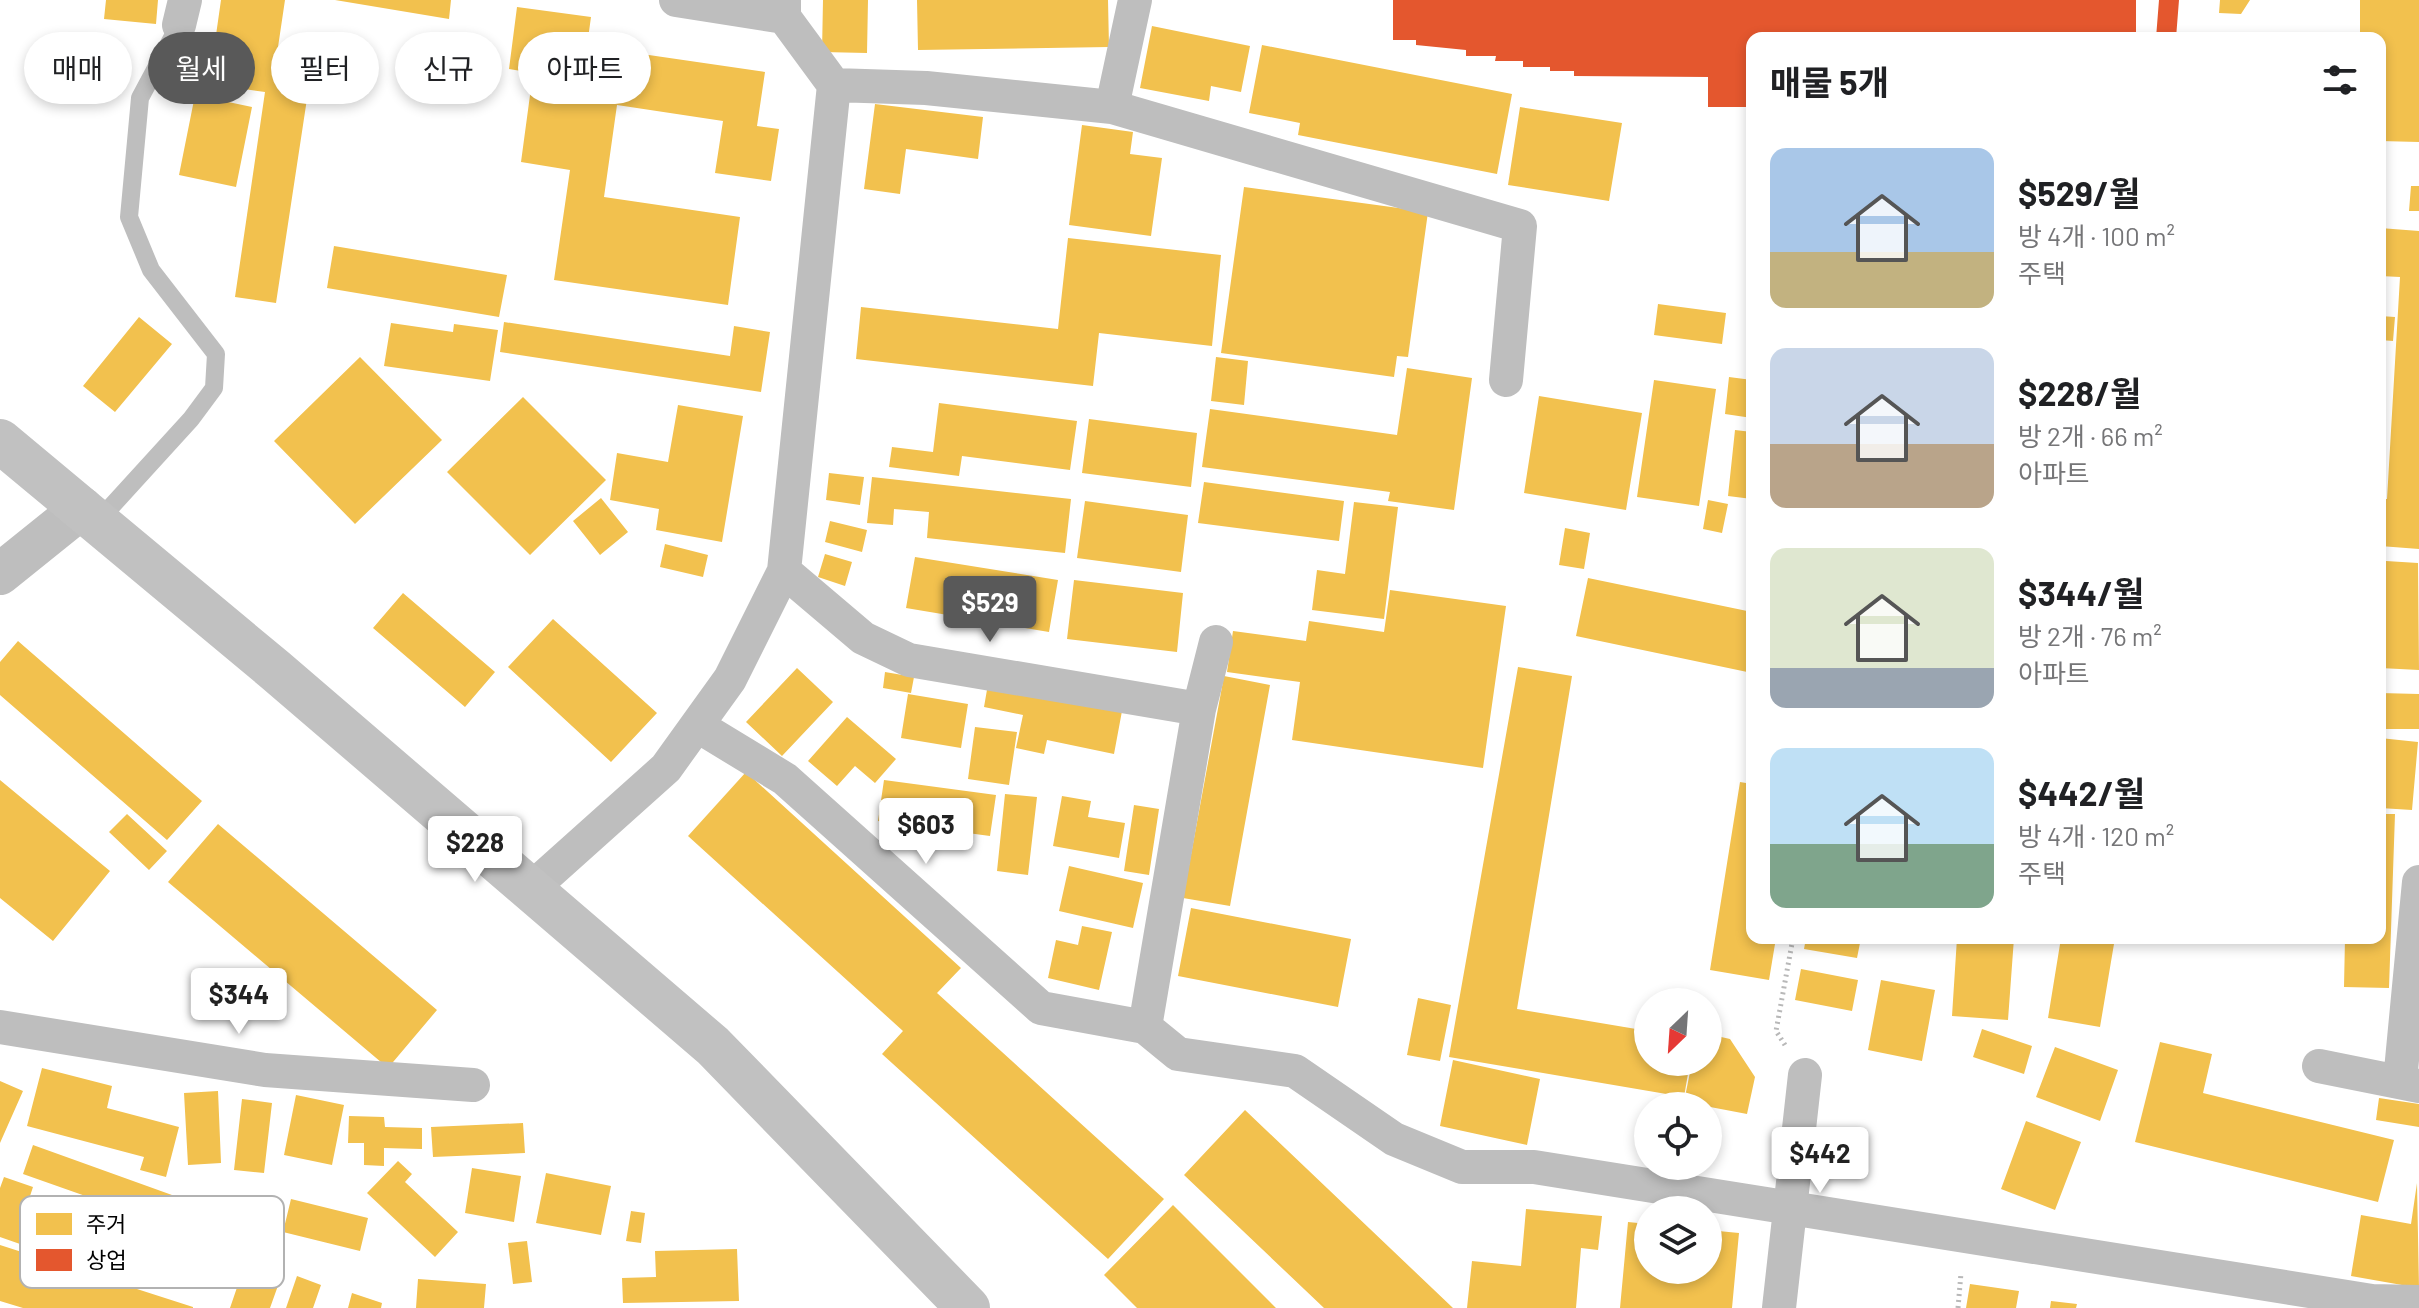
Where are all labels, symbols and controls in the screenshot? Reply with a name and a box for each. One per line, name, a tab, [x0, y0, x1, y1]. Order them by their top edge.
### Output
chip: 매매	[24, 32, 132, 104]
chip: 월세	[148, 32, 255, 104]
chip: 필터	[271, 32, 379, 104]
chip: 신규	[395, 32, 502, 104]
chip: 아파트	[518, 32, 651, 104]
icon: filters	[2318, 58, 2362, 102]
text: 매물 5개	[1770, 61, 1889, 102]
text: $529/월	[2018, 172, 2140, 213]
icon: home	[1834, 180, 1930, 276]
text: 방 4개 · 100 m²	[2018, 220, 2175, 251]
text: 주택	[2018, 257, 2066, 288]
text: $228/월	[2018, 372, 2141, 413]
icon: home	[1834, 380, 1930, 476]
text: 방 2개 · 66 m²	[2018, 420, 2163, 451]
text: 아파트	[2018, 457, 2090, 488]
text: $344/월	[2018, 572, 2144, 613]
pin: $529	[943, 576, 1037, 644]
icon: home	[1834, 580, 1930, 676]
text: $529	[961, 586, 1019, 617]
text: 방 2개 · 76 m²	[2018, 620, 2162, 651]
text: 아파트	[2018, 657, 2090, 688]
text: $442/월	[2018, 772, 2145, 813]
icon: home	[1834, 780, 1930, 876]
pin: $603	[879, 798, 973, 866]
text: $603	[897, 808, 955, 839]
pin: $228	[428, 816, 522, 884]
text: 방 4개 · 120 m²	[2018, 820, 2174, 851]
text: $228	[446, 826, 504, 857]
text: 주택	[2018, 857, 2066, 888]
pin: $344	[192, 968, 286, 1036]
text: $344	[209, 978, 269, 1009]
north arrow	[1634, 988, 1722, 1076]
map controls	[1634, 988, 1722, 1284]
button: locate	[1634, 1092, 1722, 1180]
pin: $442	[1773, 1127, 1867, 1195]
text: $442	[1790, 1137, 1850, 1168]
legend	[20, 1196, 284, 1288]
button: layers	[1634, 1196, 1722, 1284]
text: 주거	[86, 1210, 126, 1236]
text: 상업	[86, 1246, 126, 1272]

